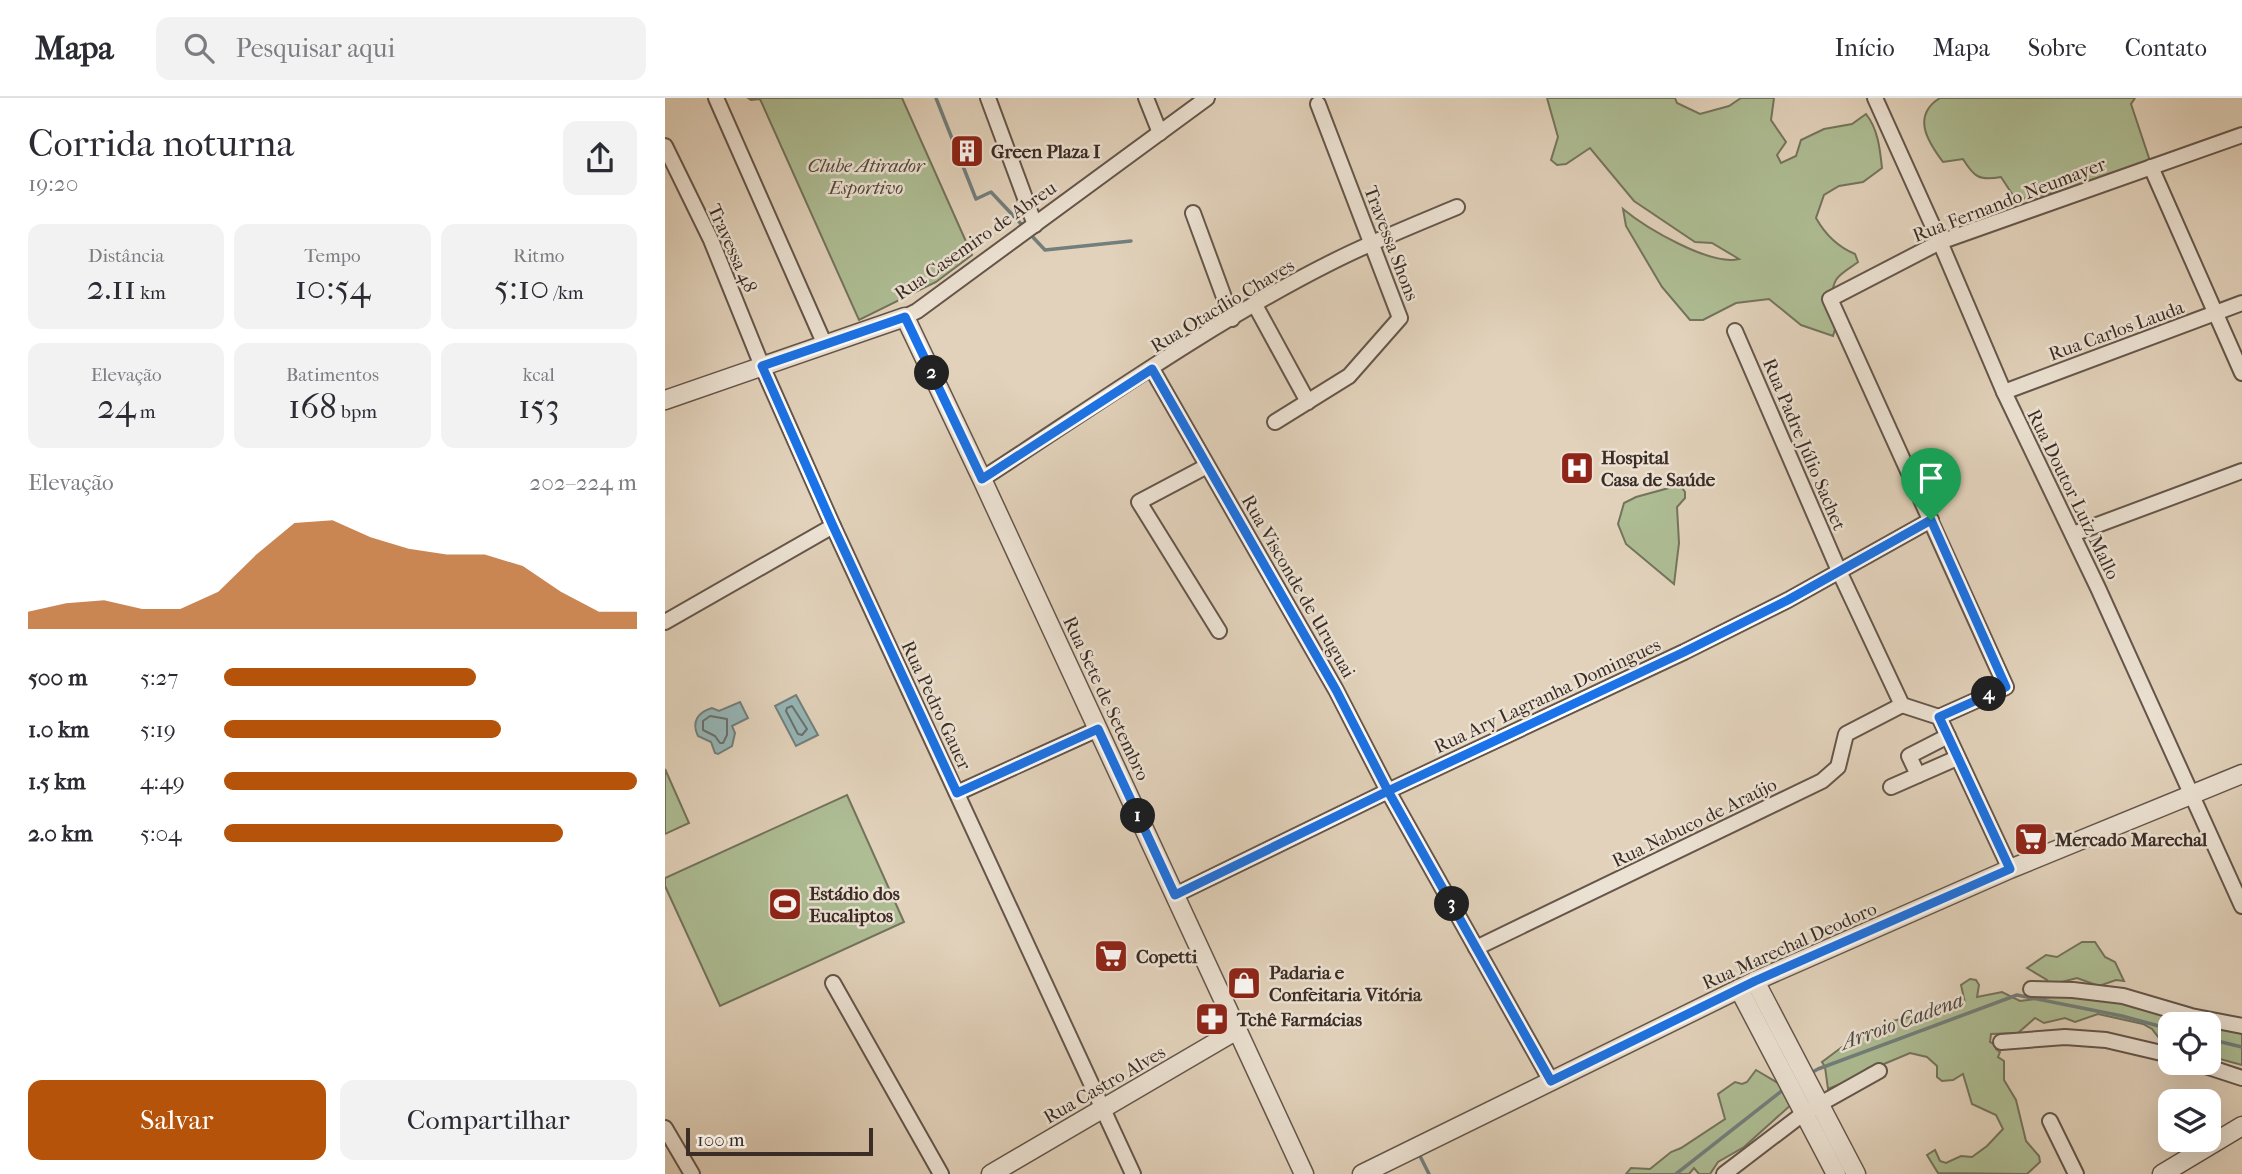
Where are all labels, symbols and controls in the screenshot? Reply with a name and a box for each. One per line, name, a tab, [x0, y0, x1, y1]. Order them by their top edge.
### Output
search box	[156, 17, 646, 80]
text: Mapa	[35, 29, 114, 68]
icon: search	[180, 29, 218, 67]
text: Pesquisar aqui	[236, 33, 395, 64]
text: Início	[1835, 34, 1895, 62]
text: Mapa	[1933, 34, 1990, 62]
text: Sobre	[2028, 34, 2087, 62]
text: Contato	[2125, 34, 2207, 62]
text: Corrida noturna	[28, 121, 294, 166]
button: share	[563, 121, 637, 195]
building icon: Green Plaza I	[948, 132, 986, 170]
place label: Green Plaza I	[991, 141, 1101, 163]
street label: Rua Fernando Neumayer	[1910, 153, 2110, 247]
park label: Clube Atirador Esportivo	[807, 155, 926, 199]
text: 19:20	[28, 170, 78, 197]
street label: Rua Casemiro de Abreu	[891, 177, 1061, 305]
street label: Travessa Shons	[1359, 183, 1423, 304]
street label: Travessa 48	[703, 201, 761, 296]
text: Distância	[88, 245, 164, 267]
text: Tempo	[304, 245, 361, 267]
text: Ritmo	[513, 245, 565, 267]
street label: Rua Otacílio Chaves	[1147, 254, 1298, 357]
text: 2.11	[86, 267, 136, 308]
text: 10:54	[295, 267, 370, 308]
text: 5:10	[494, 267, 549, 308]
text: km	[136, 282, 166, 304]
text: /km	[549, 282, 584, 304]
street label: Rua Carlos Lauda	[2046, 296, 2187, 366]
street label: Rua Padre Júlio Sachet	[1758, 355, 1850, 534]
pin: 2	[915, 356, 949, 390]
text: 2	[927, 361, 936, 383]
text: Elevação	[91, 364, 162, 386]
text: Batimentos	[286, 364, 379, 386]
text: kcal	[523, 364, 555, 386]
text: 24	[97, 386, 136, 427]
text: 168	[288, 386, 337, 427]
text: 153	[518, 386, 560, 427]
text: m	[136, 401, 155, 423]
text: bpm	[337, 401, 377, 423]
street label: Rua Doutor Luiz Mallo	[2022, 406, 2124, 583]
place label: Hospital Casa de Saúde	[1601, 447, 1716, 491]
pin	[1901, 448, 1961, 520]
hospital icon: Hospital Casa de Saúde	[1558, 449, 1596, 487]
icon: arrive	[1912, 459, 1950, 497]
text: Elevação	[28, 469, 114, 496]
text: 202–224 m	[529, 469, 637, 496]
street label: Rua Visconde de Uruguai	[1237, 491, 1360, 682]
street label: Rua Sete de Setembro	[1058, 613, 1154, 784]
street label: Rua Ary Lagranha Domingues	[1431, 634, 1664, 758]
street label: Rua Pedro Gauer	[897, 637, 976, 774]
text: 500 m	[28, 664, 87, 691]
text: 5:27	[140, 664, 178, 691]
pin: 4	[1971, 676, 2007, 712]
text: 4	[1983, 682, 1994, 704]
text: 1.0 km	[28, 716, 89, 743]
text: 5:19	[140, 716, 176, 743]
text: 1.5 km	[28, 768, 86, 795]
text: 4:49	[140, 768, 185, 795]
street label: Rua Nabuco de Araújo	[1608, 773, 1781, 872]
pin: 1	[1121, 798, 1155, 834]
text: 1	[1134, 804, 1141, 826]
text: 2.0 km	[28, 820, 93, 847]
text: 5:04	[140, 820, 182, 847]
supermarket icon: Mercado Marechal	[2012, 820, 2050, 858]
place label: Mercado Marechal	[2054, 829, 2208, 851]
place label: Estádio dos Eucaliptos	[809, 883, 900, 927]
sports icon: Estádio dos Eucaliptos	[766, 885, 804, 923]
pin: 3	[1435, 886, 1469, 922]
text: 3	[1448, 892, 1455, 914]
street label: Rua Marechal Deodoro	[1699, 897, 1880, 994]
supermarket icon: Copetti	[1092, 937, 1130, 975]
place label: Copetti	[1136, 946, 1198, 968]
place label: Padaria e Confeitaria Vitória	[1269, 962, 1423, 1006]
shop icon: Padaria e Confeitaria Vitória	[1225, 964, 1263, 1002]
water label: Arroio Cadena	[1835, 988, 1967, 1055]
pharmacy icon: Tchê Farmácias	[1193, 1000, 1231, 1038]
place label: Tchê Farmácias	[1236, 1009, 1362, 1031]
map controls	[2158, 1012, 2221, 1152]
button: locate	[2158, 1012, 2221, 1075]
street label: Rua Castro Alves	[1040, 1041, 1169, 1129]
button: Salvar	[28, 1080, 326, 1160]
button: Compartilhar	[340, 1080, 637, 1160]
button: layers	[2158, 1089, 2221, 1152]
scale bar	[686, 1125, 873, 1157]
text: 100 m	[697, 1129, 745, 1151]

